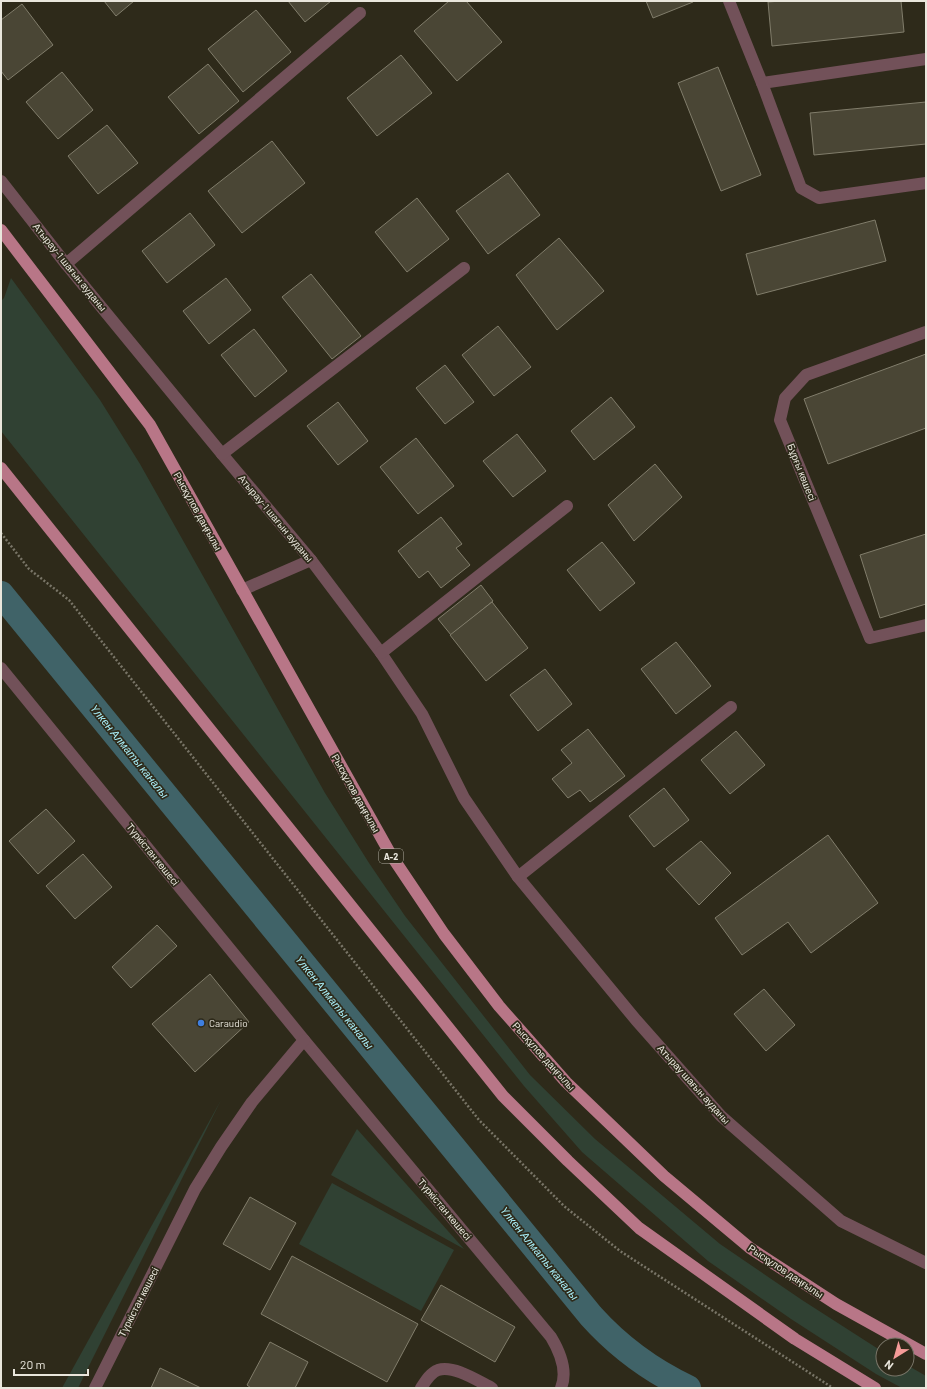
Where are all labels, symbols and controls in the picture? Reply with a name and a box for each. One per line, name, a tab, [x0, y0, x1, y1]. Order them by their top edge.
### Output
street label: Атырау-1 шағын ауданы	[31, 221, 109, 313]
street label: Бұрғы көшесі	[785, 442, 819, 502]
street label: Рысқұлов даңғылы	[171, 470, 225, 552]
street label: Атырау-1 шағын ауданы	[236, 472, 316, 564]
water label: Үлкен Алматы каналы	[88, 702, 172, 800]
street label: Рысқұлов даңғылы	[329, 752, 383, 834]
street label: Түркістан көшесі	[124, 820, 182, 888]
road number: A-2	[379, 849, 403, 863]
water label: Үлкен Алматы каналы	[293, 953, 377, 1051]
place label: Caraudio	[209, 1017, 248, 1029]
marker: Caraudio	[196, 1018, 206, 1028]
street label: Рысқұлов даңғылы	[510, 1019, 578, 1093]
street label: Атырау шағын ауданы	[655, 1042, 733, 1126]
street label: Түркістан көшесі	[416, 1176, 474, 1242]
water label: Үлкен Алматы каналы	[498, 1204, 582, 1302]
street label: Рысқұлов даңғылы	[746, 1241, 826, 1301]
street label: Түркістан көшесі	[115, 1265, 161, 1339]
north arrow	[875, 1337, 915, 1377]
scale bar	[14, 1351, 88, 1377]
text: 20 m	[20, 1357, 46, 1371]
text: N	[882, 1358, 896, 1373]

